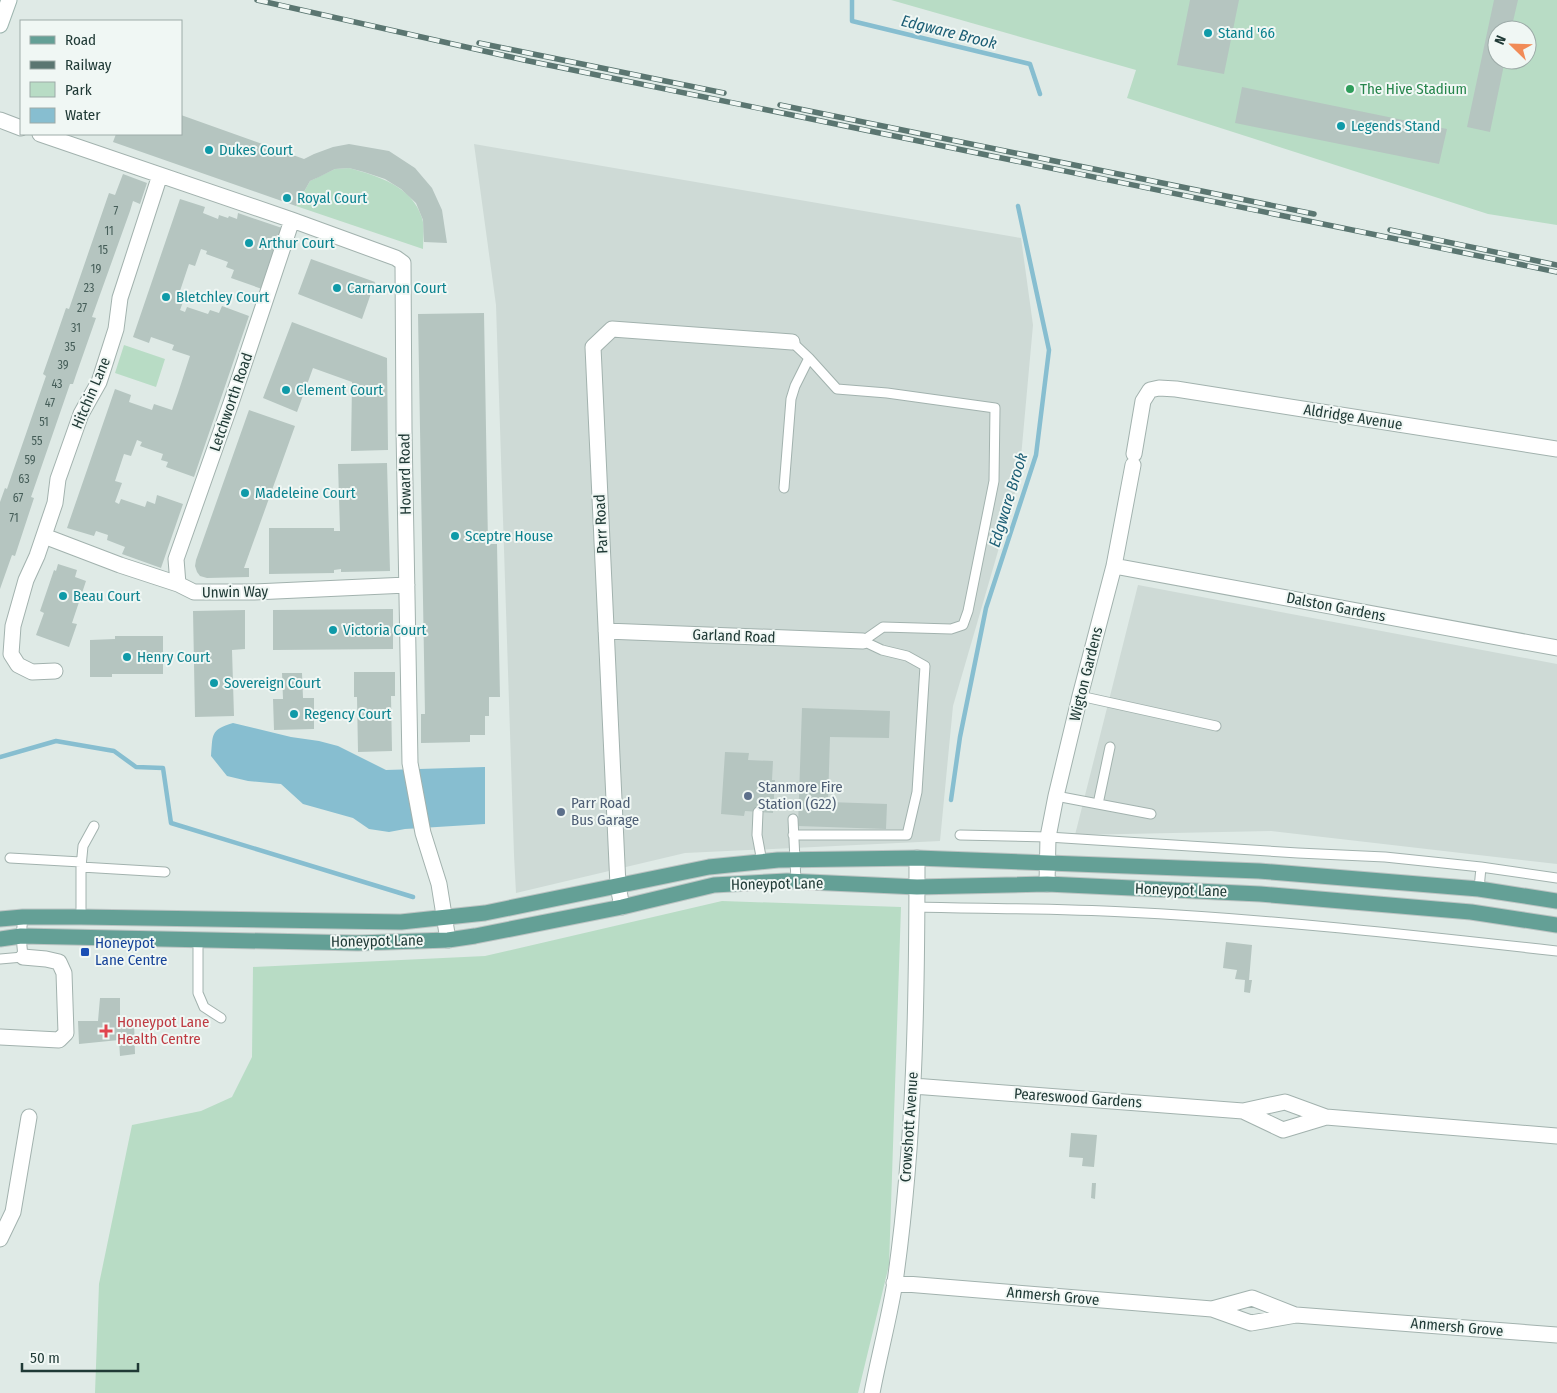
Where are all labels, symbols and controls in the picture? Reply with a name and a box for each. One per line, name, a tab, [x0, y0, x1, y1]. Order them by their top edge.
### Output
water label: Edgware Brook	[899, 11, 999, 53]
legend	[20, 20, 182, 135]
north arrow	[1487, 20, 1537, 70]
place label: Stand '66	[1218, 24, 1275, 42]
marker: Stand '66	[1202, 27, 1214, 39]
text: Road	[65, 31, 96, 49]
text: N	[1491, 33, 1510, 47]
text: Railway	[65, 56, 112, 74]
place label: The Hive Stadium	[1360, 80, 1467, 98]
text: Park	[65, 81, 92, 99]
marker: The Hive Stadium	[1344, 83, 1356, 95]
text: Water	[65, 106, 101, 124]
place label: Legends Stand	[1351, 117, 1440, 135]
marker: Legends Stand	[1335, 120, 1347, 132]
place label: Dukes Court	[219, 141, 293, 159]
marker: Dukes Court	[203, 144, 215, 156]
place label: Royal Court	[297, 189, 367, 207]
marker: Royal Court	[281, 192, 293, 204]
house number: 7	[114, 204, 119, 218]
house number: 11	[104, 224, 114, 238]
place label: Arthur Court	[259, 234, 335, 252]
marker: Arthur Court	[243, 237, 255, 249]
house number: 15	[98, 243, 109, 257]
house number: 19	[91, 262, 101, 276]
place label: Carnarvon Court	[347, 279, 447, 297]
house number: 23	[84, 281, 94, 295]
marker: Carnarvon Court	[331, 282, 343, 294]
place label: Bletchley Court	[176, 288, 269, 306]
marker: Bletchley Court	[160, 291, 172, 303]
house number: 27	[77, 301, 87, 315]
house number: 31	[71, 321, 81, 335]
house number: 35	[65, 340, 76, 354]
street label: Letchworth Road	[206, 350, 256, 454]
street label: Hitchin Lane	[68, 354, 114, 432]
house number: 39	[57, 358, 69, 372]
house number: 43	[51, 377, 63, 391]
place label: Clement Court	[296, 381, 383, 399]
marker: Clement Court	[280, 384, 292, 396]
house number: 47	[45, 396, 55, 410]
street label: Aldridge Avenue	[1302, 400, 1404, 434]
house number: 51	[39, 415, 49, 429]
street label: Howard Road	[395, 433, 415, 515]
house number: 55	[32, 434, 43, 448]
water label: Edgware Brook	[985, 450, 1031, 550]
house number: 59	[24, 453, 36, 467]
house number: 63	[18, 472, 30, 486]
place label: Madeleine Court	[255, 484, 356, 502]
marker: Madeleine Court	[239, 487, 251, 499]
house number: 67	[13, 491, 23, 505]
street label: Parr Road	[590, 494, 612, 554]
house number: 71	[9, 511, 19, 525]
place label: Sceptre House	[465, 527, 553, 545]
marker: Sceptre House	[449, 530, 461, 542]
street label: Unwin Way	[202, 582, 269, 602]
place label: Beau Court	[73, 587, 140, 605]
street label: Dalston Gardens	[1285, 589, 1387, 625]
marker: Beau Court	[57, 590, 69, 602]
place label: Victoria Court	[343, 621, 427, 639]
marker: Victoria Court	[327, 624, 339, 636]
street label: Wigton Gardens	[1066, 625, 1106, 723]
street label: Garland Road	[692, 626, 776, 646]
place label: Henry Court	[137, 648, 210, 666]
marker: Henry Court	[121, 651, 133, 663]
place label: Sovereign Court	[224, 674, 321, 692]
marker: Sovereign Court	[208, 677, 220, 689]
place label: Regency Court	[304, 705, 391, 723]
marker: Regency Court	[288, 708, 300, 720]
place label: Stanmore Fire Station (G22)	[758, 778, 843, 813]
marker: Stanmore Fire Station (G22)	[742, 790, 754, 802]
place label: Parr Road Bus Garage	[571, 794, 639, 829]
marker: Parr Road Bus Garage	[555, 806, 567, 818]
street label: Honeypot Lane	[731, 874, 823, 894]
street label: Honeypot Lane	[1134, 879, 1228, 901]
street label: Honeypot Lane	[331, 931, 423, 951]
place label: Honeypot Lane Centre	[95, 934, 168, 969]
marker: Honeypot Lane Centre	[79, 946, 91, 958]
place label: Honeypot Lane Health Centre	[117, 1013, 209, 1048]
marker: Honeypot Lane Health Centre	[99, 1024, 113, 1038]
street label: Crowshott Avenue	[896, 1071, 922, 1183]
street label: Peareswood Gardens	[1013, 1085, 1143, 1111]
street label: Anmersh Grove	[1006, 1283, 1100, 1309]
street label: Anmersh Grove	[1410, 1314, 1504, 1340]
scale bar	[22, 1340, 139, 1372]
text: 50 m	[30, 1349, 60, 1367]

